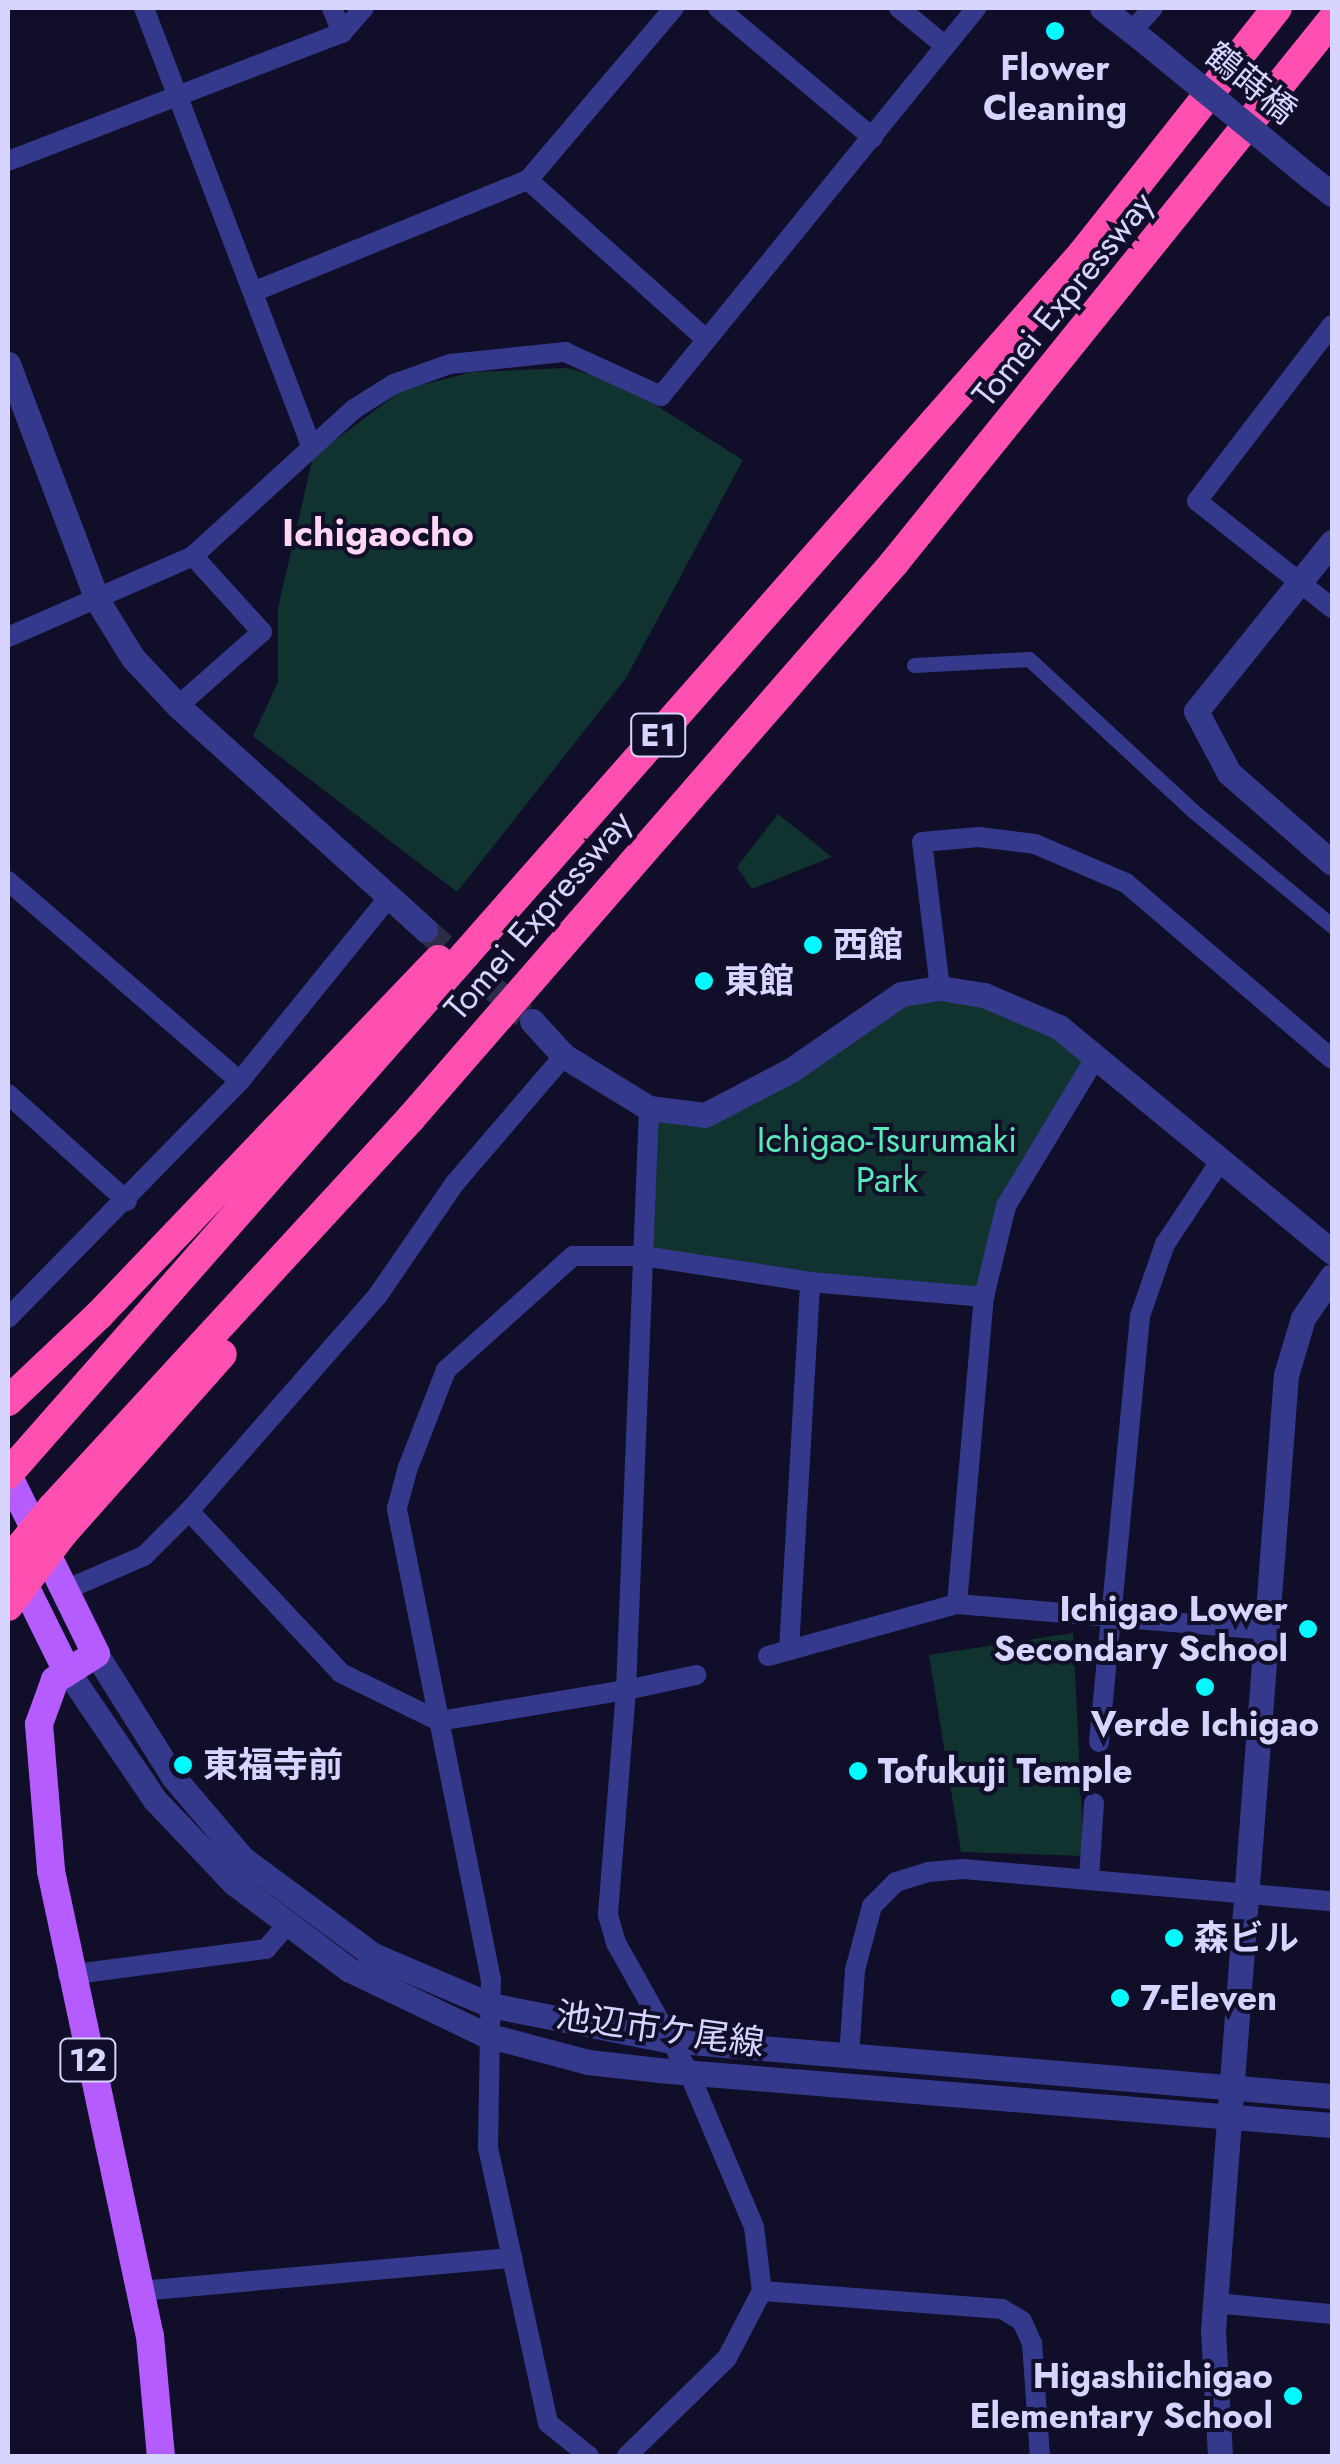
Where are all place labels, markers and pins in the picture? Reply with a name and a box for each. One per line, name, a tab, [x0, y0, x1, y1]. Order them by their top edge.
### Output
marker: Flower Cleaning	[1044, 20, 1066, 42]
place label: Flower Cleaning	[983, 47, 1127, 129]
place label: 西館	[833, 924, 903, 966]
marker: 西館	[802, 934, 824, 956]
place label: 東館	[724, 960, 794, 1002]
marker: 東館	[693, 970, 715, 992]
place label: Ichigao Lower Secondary School	[994, 1588, 1288, 1670]
marker: Ichigao Lower Secondary School	[1297, 1618, 1319, 1640]
marker: Verde Ichigao	[1194, 1676, 1216, 1698]
place label: Verde Ichigao	[1091, 1703, 1319, 1745]
place label: 東福寺前	[203, 1744, 343, 1786]
place label: Tofukuji Temple	[878, 1750, 1133, 1792]
marker: 東福寺前	[172, 1754, 194, 1776]
marker: Tofukuji Temple	[847, 1760, 869, 1782]
place label: 森ビル	[1194, 1917, 1299, 1959]
marker: 森ビル	[1163, 1927, 1185, 1949]
place label: 7-Eleven	[1140, 1977, 1277, 2019]
marker: 7-Eleven	[1109, 1987, 1131, 2009]
place label: Higashiichigao Elementary School	[970, 2355, 1273, 2437]
marker: Higashiichigao Elementary School	[1282, 2385, 1304, 2407]

